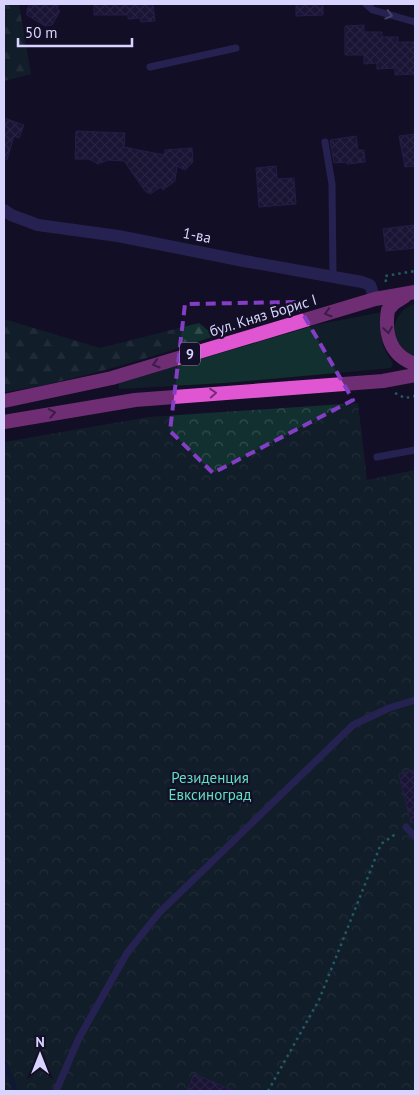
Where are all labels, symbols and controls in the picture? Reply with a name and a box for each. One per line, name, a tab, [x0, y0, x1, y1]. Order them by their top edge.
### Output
one-way arrow	[385, 9, 394, 20]
scale bar	[18, 15, 131, 47]
text: 50 m	[25, 23, 58, 42]
street label: 1-ва	[181, 223, 213, 247]
street label: бул. Княз Борис I	[207, 290, 319, 340]
one-way arrow	[325, 307, 333, 317]
one-way arrow	[382, 327, 393, 335]
road number: 9	[180, 342, 200, 366]
one-way arrow	[152, 359, 161, 369]
one-way arrow	[209, 388, 217, 399]
one-way arrow	[47, 409, 56, 419]
park label: Резиденция Евксиноград	[169, 768, 251, 804]
north arrow	[15, 1030, 65, 1080]
text: N	[35, 1033, 45, 1051]

